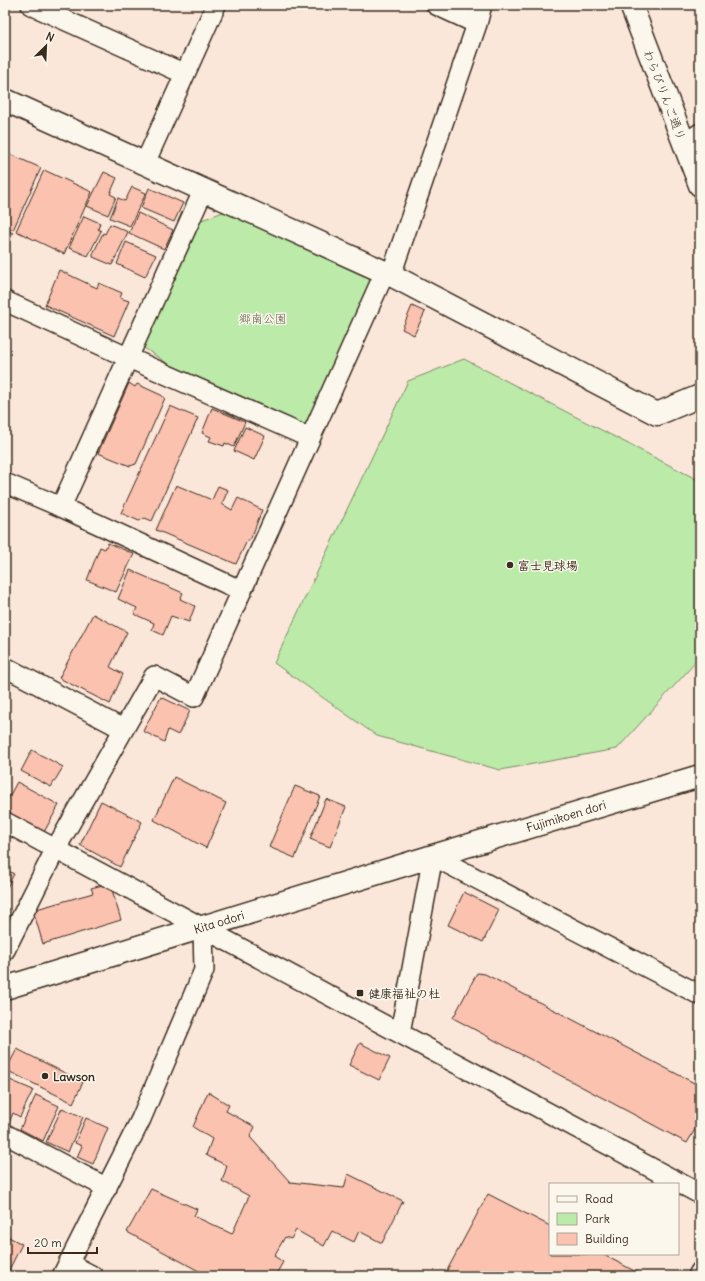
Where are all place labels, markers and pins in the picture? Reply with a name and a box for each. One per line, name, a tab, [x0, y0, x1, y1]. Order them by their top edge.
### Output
place label: 富士見球場	[518, 558, 578, 573]
marker: 富士見球場	[505, 560, 515, 570]
place label: 健康福祉の杜	[368, 986, 440, 1001]
marker: 健康福祉の杜	[355, 988, 365, 998]
place label: Lawson	[53, 1069, 95, 1084]
marker: Lawson	[40, 1071, 50, 1081]

